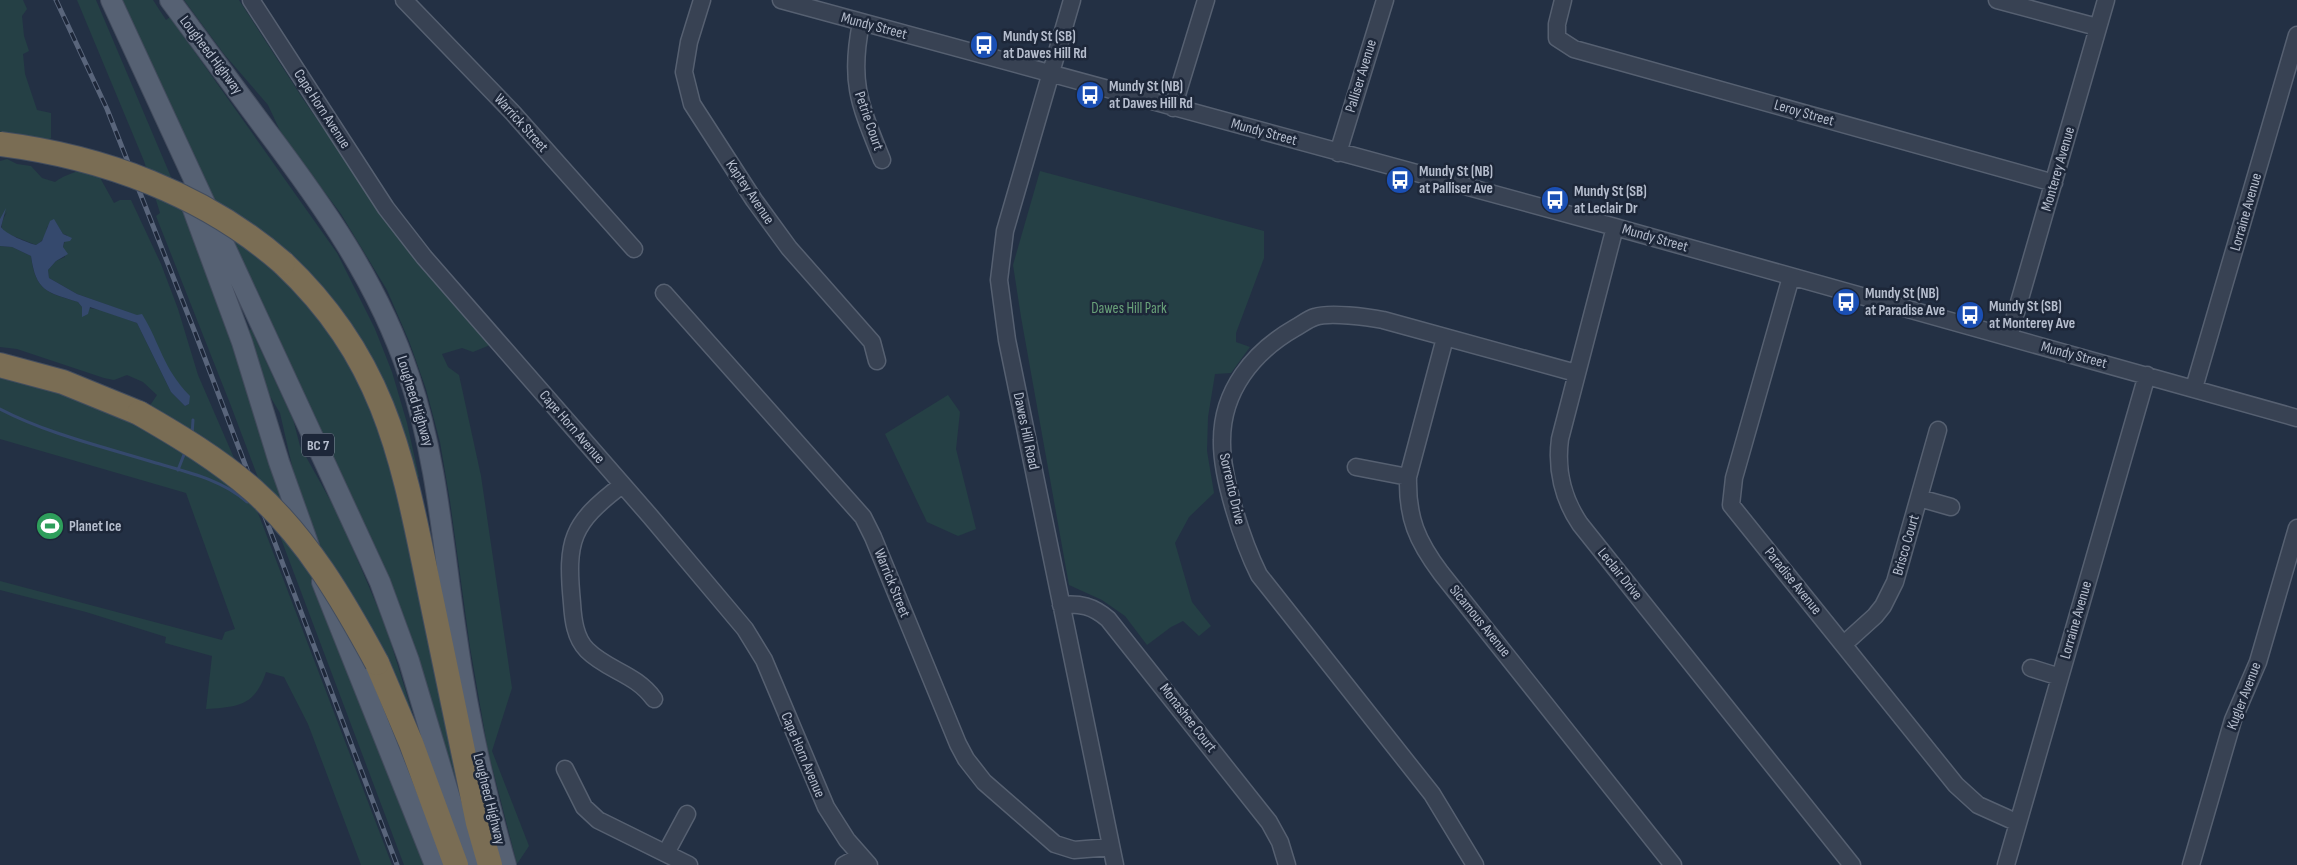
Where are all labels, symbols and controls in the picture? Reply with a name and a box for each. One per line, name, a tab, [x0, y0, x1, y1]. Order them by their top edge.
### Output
street label: Mundy Street	[839, 8, 910, 44]
street label: Lougheed Highway	[175, 12, 247, 98]
place label: Mundy St (SB) at Dawes Hill Rd	[1003, 27, 1087, 63]
bus stop icon: Mundy St (SB) at Dawes Hill Rd	[969, 30, 999, 60]
street label: Palliser Avenue	[1341, 37, 1381, 115]
street label: Cape Horn Avenue	[289, 66, 355, 152]
place label: Mundy St (NB) at Dawes Hill Rd	[1109, 77, 1193, 113]
bus stop icon: Mundy St (NB) at Dawes Hill Rd	[1075, 80, 1105, 110]
street label: Petrie Court	[850, 89, 888, 153]
street label: Warrick Street	[490, 90, 553, 157]
street label: Leroy Street	[1772, 95, 1837, 131]
street label: Mundy Street	[1229, 114, 1300, 150]
street label: Monterey Avenue	[2037, 125, 2079, 213]
street label: Kaptey Avenue	[721, 156, 779, 228]
place label: Mundy St (NB) at Palliser Ave	[1419, 162, 1493, 198]
bus stop icon: Mundy St (NB) at Palliser Ave	[1385, 165, 1415, 195]
street label: Lorraine Avenue	[2226, 171, 2266, 253]
place label: Mundy St (SB) at Leclair Dr	[1574, 182, 1647, 218]
bus stop icon: Mundy St (SB) at Leclair Dr	[1540, 185, 1570, 215]
street label: Mundy Street	[1620, 220, 1691, 257]
place label: Mundy St (NB) at Paradise Ave	[1865, 284, 1945, 320]
bus stop icon: Mundy St (NB) at Paradise Ave	[1831, 287, 1861, 317]
place label: Mundy St (SB) at Monterey Ave	[1989, 297, 2075, 333]
park label: Dawes Hill Park	[1091, 299, 1167, 318]
bus stop icon: Mundy St (SB) at Monterey Ave	[1955, 300, 1985, 330]
street label: Mundy Street	[2039, 337, 2110, 373]
street label: Lougheed Highway	[392, 354, 438, 449]
street label: Cape Horn Avenue	[535, 386, 609, 468]
street label: Dawes Hill Road	[1009, 391, 1043, 471]
road number: BC 7	[302, 434, 334, 456]
street label: Sorrento Drive	[1215, 451, 1249, 527]
sports icon: Planet Ice	[35, 511, 65, 541]
street label: Brisco Court	[1888, 512, 1924, 578]
place label: Planet Ice	[69, 517, 121, 536]
street label: Paradise Avenue	[1760, 543, 1826, 619]
street label: Leclair Drive	[1593, 544, 1647, 604]
street label: Warrick Street	[870, 546, 915, 620]
street label: Lorraine Avenue	[2056, 579, 2096, 661]
street label: Sicamous Avenue	[1445, 581, 1515, 661]
street label: Kugler Avenue	[2222, 659, 2266, 733]
street label: Monashee Court	[1155, 680, 1221, 757]
street label: Cape Horn Avenue	[776, 709, 830, 801]
street label: Lougheed Highway	[468, 751, 510, 847]

